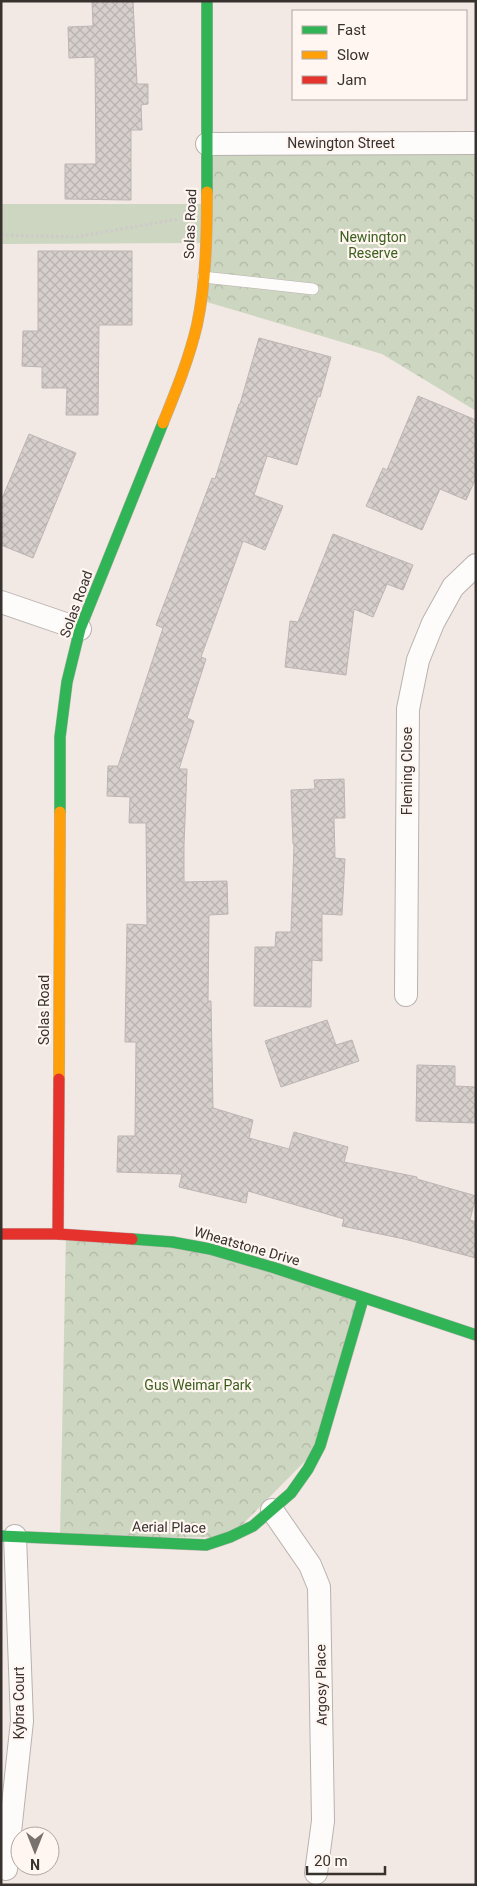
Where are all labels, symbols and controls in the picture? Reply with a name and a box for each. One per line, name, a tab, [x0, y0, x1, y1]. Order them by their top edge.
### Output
legend	[292, 10, 467, 100]
text: Fast	[337, 21, 366, 39]
text: Slow	[337, 46, 369, 64]
text: Jam	[337, 71, 367, 89]
street label: Newington Street	[287, 135, 395, 151]
street label: Solas Road	[181, 189, 199, 259]
park label: Newington Reserve	[339, 229, 407, 261]
street label: Solas Road	[56, 568, 96, 640]
street label: Fleming Close	[399, 727, 415, 815]
street label: Solas Road	[36, 975, 52, 1045]
street label: Wheatstone Drive	[192, 1223, 302, 1269]
park label: Gus Weimar Park	[144, 1377, 253, 1393]
street label: Aerial Place	[132, 1518, 206, 1536]
street label: Argosy Place	[312, 1644, 330, 1726]
street label: Kybra Court	[11, 1666, 27, 1740]
north arrow	[10, 1826, 60, 1876]
scale bar	[307, 1844, 384, 1876]
text: 20 m	[314, 1852, 348, 1870]
text: N	[30, 1856, 40, 1872]

